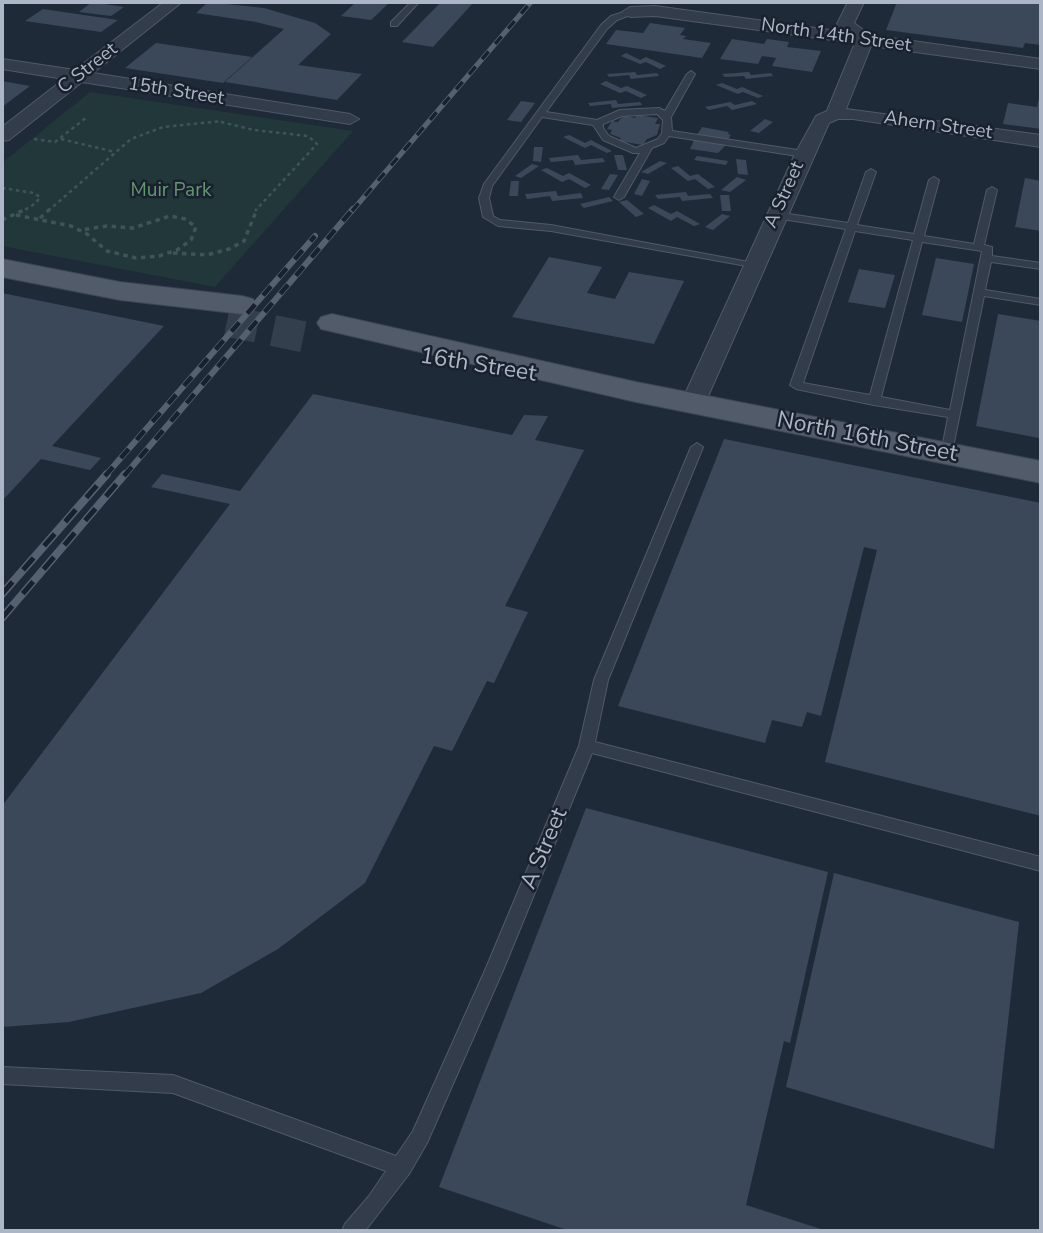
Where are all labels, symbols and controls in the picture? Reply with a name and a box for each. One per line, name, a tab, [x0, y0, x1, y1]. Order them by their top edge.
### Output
street label: North 14th Street	[760, 14, 912, 58]
street label: C Street	[54, 39, 122, 99]
street label: 15th Street	[126, 73, 226, 111]
street label: Ahern Street	[882, 107, 994, 145]
street label: A Street	[760, 158, 810, 232]
park label: Muir Park	[131, 180, 211, 202]
street label: 16th Street	[418, 343, 538, 389]
street label: North 16th Street	[775, 407, 959, 469]
street label: A Street	[516, 804, 574, 894]

